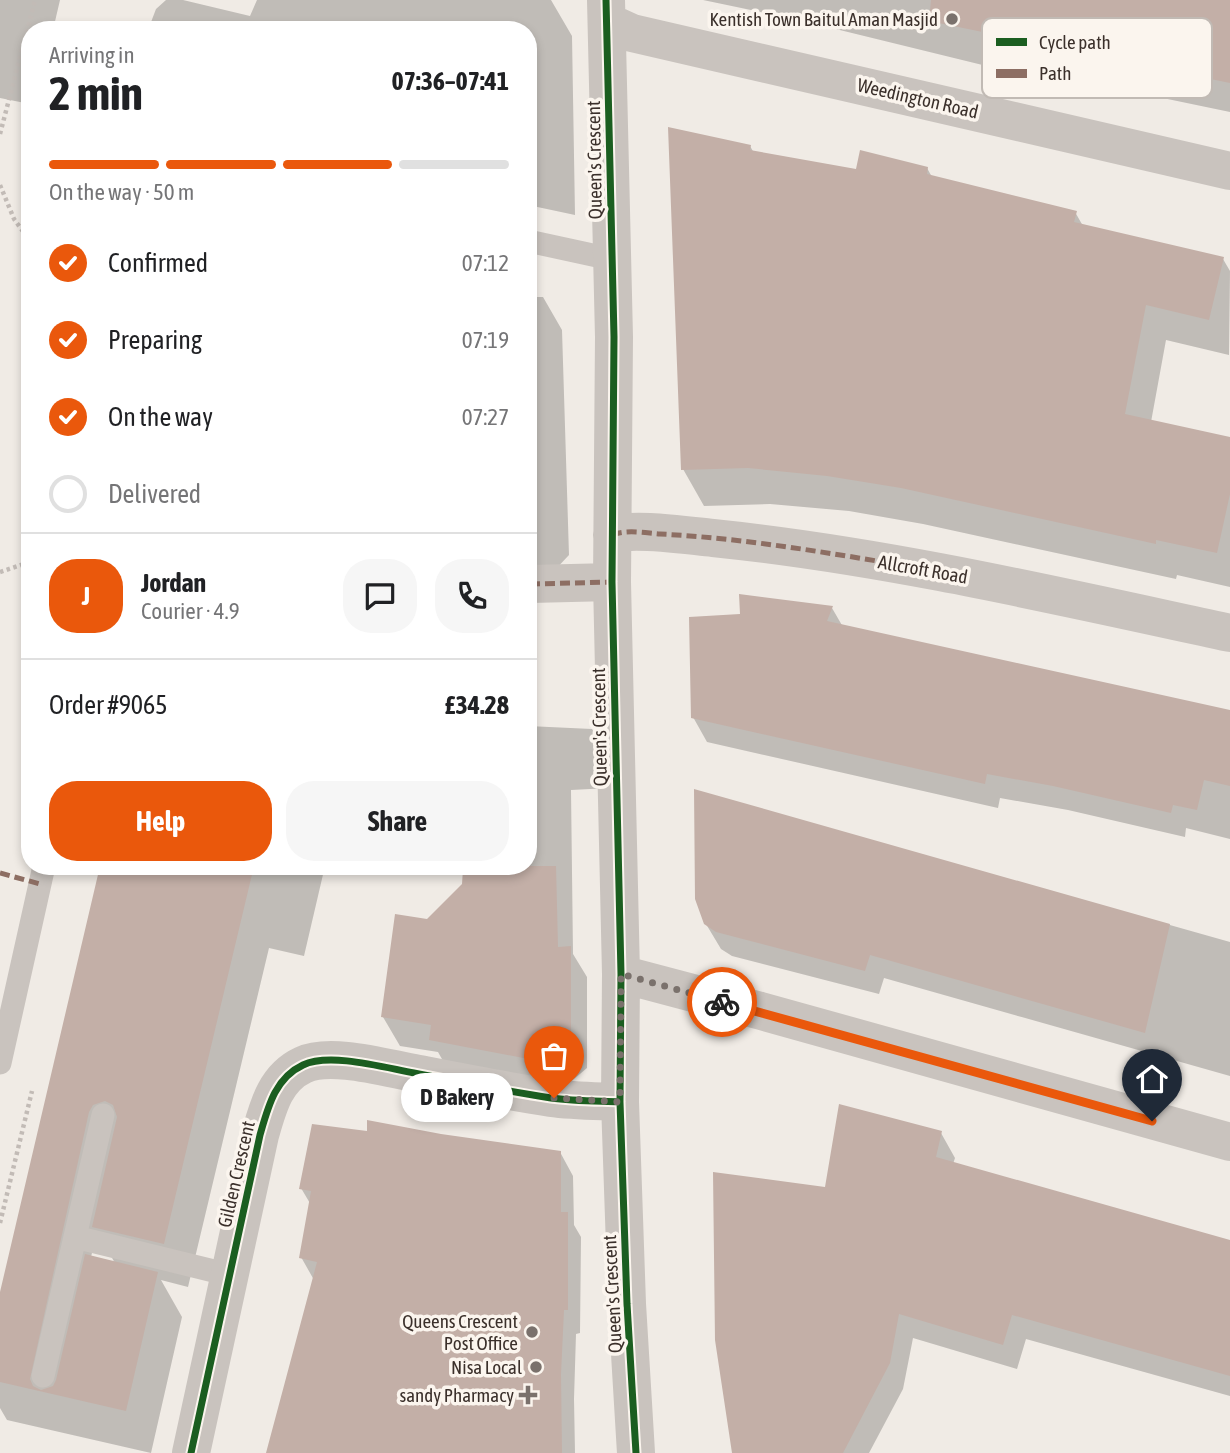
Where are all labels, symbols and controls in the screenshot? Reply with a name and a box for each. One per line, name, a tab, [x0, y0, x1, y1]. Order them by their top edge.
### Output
place label: Kentish Town Baitul Aman Masjid	[710, 8, 938, 30]
marker: Kentish Town Baitul Aman Masjid	[944, 11, 960, 27]
legend	[982, 18, 1212, 98]
text: Cycle path	[1039, 31, 1111, 53]
text: Arriving in	[49, 42, 135, 68]
text: Path	[1039, 62, 1071, 84]
text: 07:36–07:41	[392, 66, 509, 96]
text: 2 min	[49, 67, 143, 120]
street label: Weedington Road	[855, 73, 981, 123]
street label: Queen's Crescent	[582, 101, 606, 219]
text: On the way · 50 m	[49, 179, 194, 205]
icon: check	[49, 244, 87, 282]
text: Confirmed	[108, 248, 208, 278]
text: 07:12	[462, 250, 509, 276]
icon: check	[49, 321, 87, 359]
text: Preparing	[108, 325, 202, 355]
text: 07:19	[462, 327, 509, 353]
icon: check	[49, 398, 87, 436]
text: On the way	[108, 402, 213, 432]
text: 07:27	[462, 404, 509, 430]
text: Delivered	[108, 479, 201, 509]
street label: Allcroft Road	[877, 550, 969, 588]
button: chat	[343, 559, 417, 633]
button: phone	[435, 559, 509, 633]
text: Jordan	[141, 568, 206, 598]
text: J	[82, 581, 90, 611]
text: Courier · 4.9	[141, 598, 240, 624]
street label: Queen's Crescent	[587, 668, 611, 786]
text: Order #9065	[49, 690, 168, 720]
text: £34.28	[445, 690, 509, 720]
button: Help	[49, 781, 272, 861]
button: Share	[286, 781, 509, 861]
courier	[687, 967, 757, 1037]
icon: bike	[703, 983, 741, 1021]
pin	[524, 1026, 584, 1098]
icon: bag	[535, 1037, 573, 1075]
pin	[1122, 1049, 1182, 1121]
icon: home	[1133, 1060, 1171, 1098]
callout: D Bakery	[400, 1074, 512, 1122]
text: D Bakery	[420, 1084, 494, 1110]
street label: Gilden Crescent	[213, 1119, 259, 1229]
street label: Queen's Crescent	[598, 1234, 626, 1354]
place label: Queens Crescent Post Office	[402, 1310, 518, 1354]
marker: Queens Crescent Post Office	[524, 1324, 540, 1340]
place label: Nisa Local	[451, 1356, 522, 1378]
marker: Nisa Local	[528, 1359, 544, 1375]
place label: sandy Pharmacy	[399, 1384, 514, 1406]
marker: sandy Pharmacy	[520, 1387, 536, 1403]

